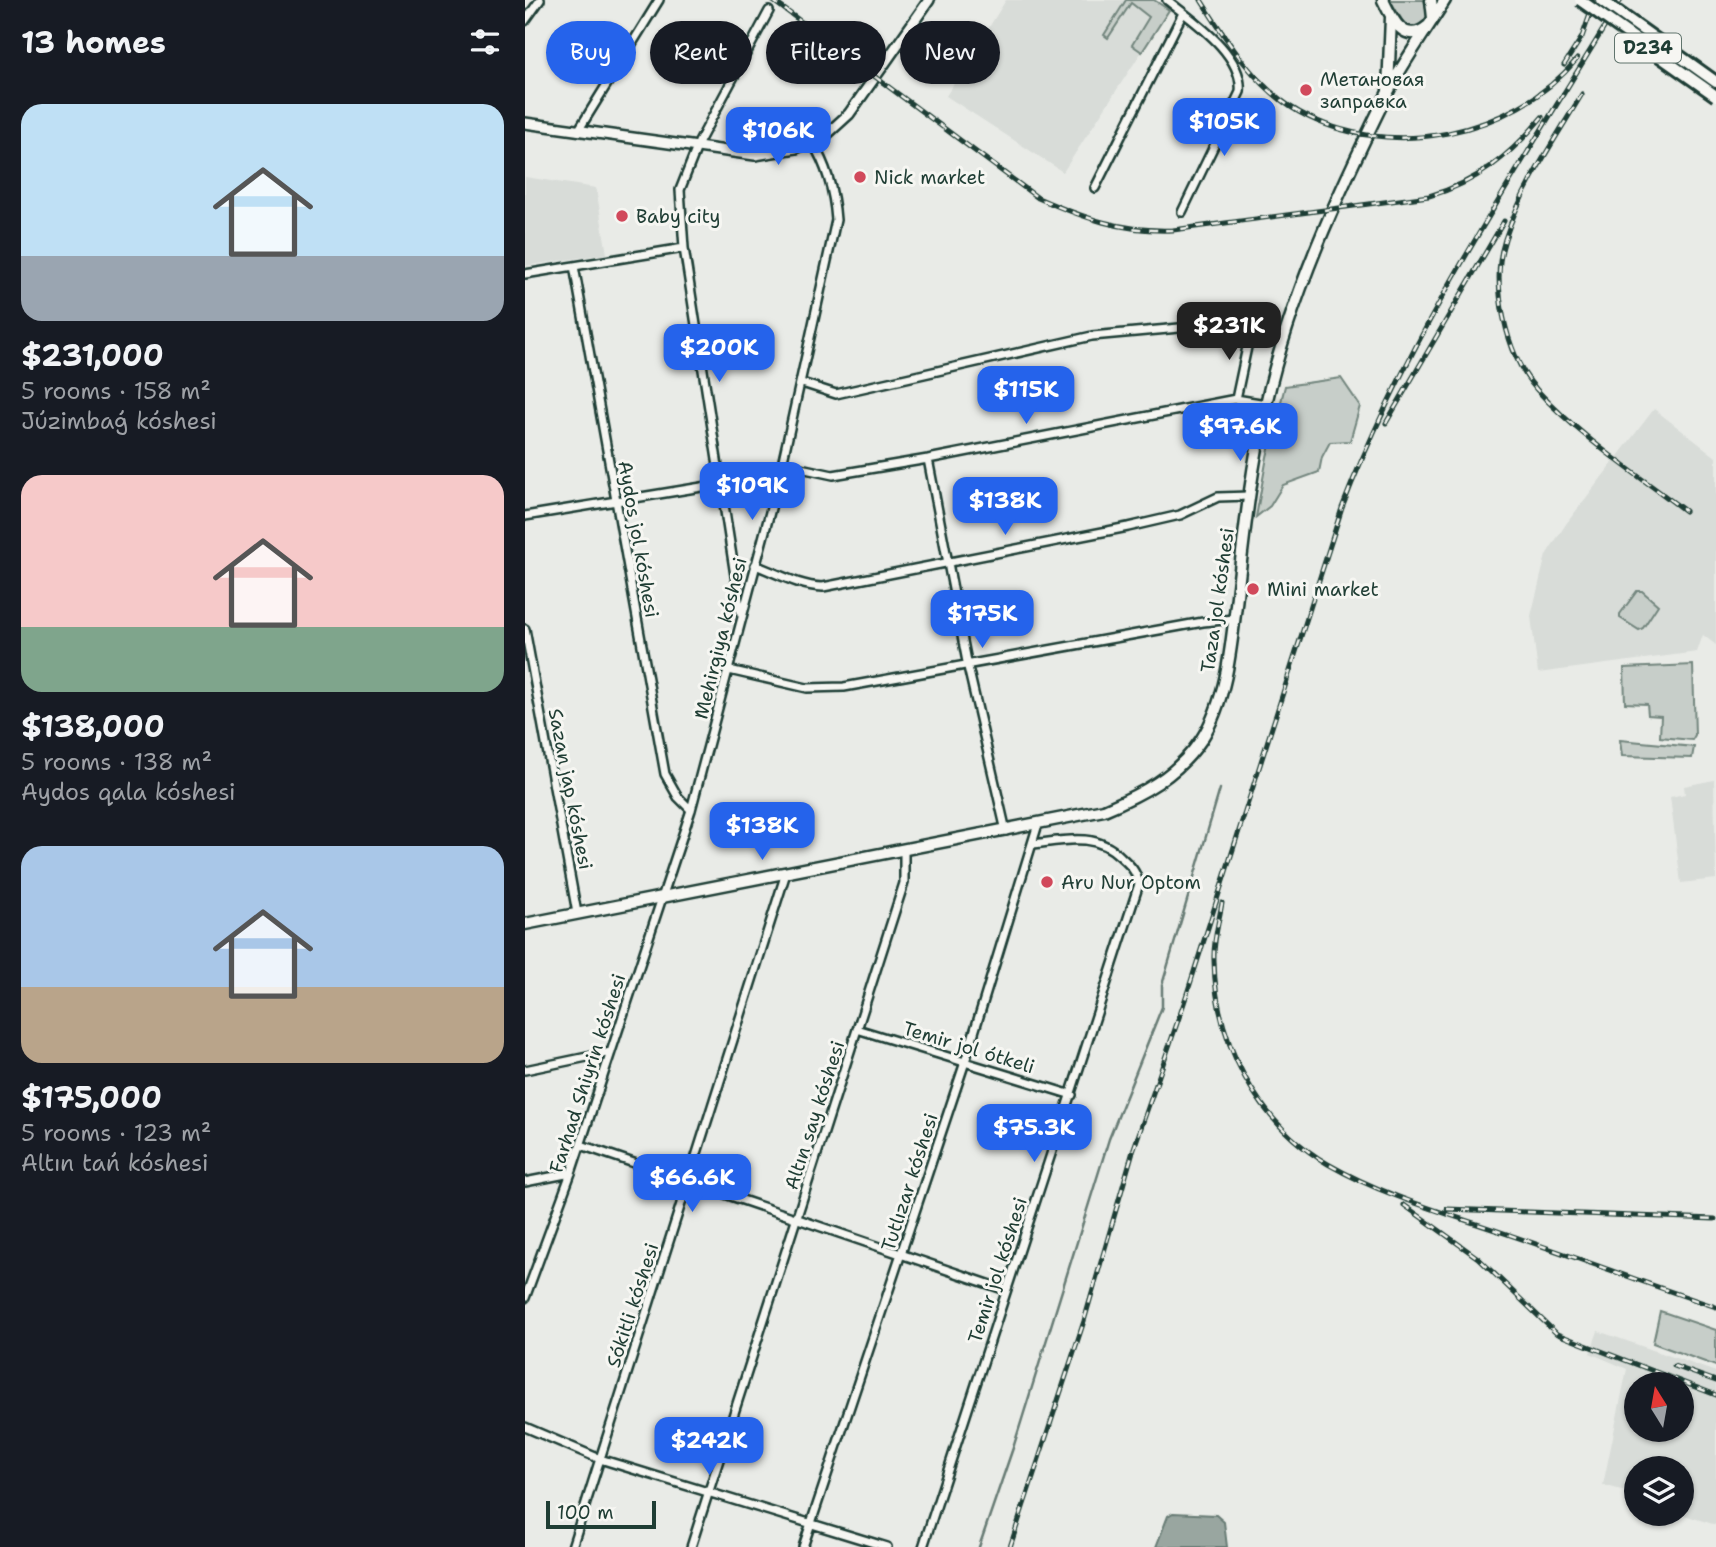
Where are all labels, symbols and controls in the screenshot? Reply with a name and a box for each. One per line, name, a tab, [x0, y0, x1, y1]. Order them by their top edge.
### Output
chip: Buy	[546, 21, 636, 84]
chip: Rent	[650, 21, 752, 84]
chip: Filters	[766, 21, 886, 84]
chip: New	[900, 21, 1000, 84]
text: 13 homes	[21, 22, 166, 63]
icon: filters	[466, 23, 504, 61]
road number: D234	[1615, 33, 1681, 62]
place label: Метановая заправка	[1320, 67, 1424, 114]
marker: Метановая заправка	[1298, 82, 1314, 98]
pin: $105K	[1175, 99, 1273, 158]
text: $105K	[1189, 106, 1259, 136]
pin: $106K	[729, 108, 827, 167]
text: $106K	[742, 115, 814, 145]
icon: home	[200, 149, 326, 275]
place label: Nick market	[874, 165, 985, 190]
marker: Nick market	[852, 169, 868, 185]
place label: Baby city	[636, 204, 721, 229]
marker: Baby city	[614, 208, 630, 224]
pin: $231K	[1180, 302, 1278, 362]
text: $231K	[1193, 310, 1265, 340]
pin: $200K	[670, 324, 768, 384]
text: $200K	[680, 332, 758, 362]
text: $231,000	[21, 335, 164, 376]
pin: $115K	[977, 366, 1075, 426]
text: $115K	[993, 374, 1059, 404]
text: 5 rooms · 158 m²	[21, 376, 211, 406]
pin: $97.6K	[1183, 404, 1297, 463]
text: Júzimbaǵ kóshesi	[21, 406, 217, 436]
text: $97.6K	[1199, 411, 1281, 441]
street label: Aydos jol kóshesi	[612, 459, 665, 620]
pin: $109K	[703, 462, 801, 522]
text: $109K	[716, 470, 788, 500]
pin: $138K	[956, 477, 1054, 537]
text: $138K	[969, 485, 1041, 515]
icon: home	[200, 520, 326, 646]
street label: Taza jol kóshesi	[1195, 526, 1240, 674]
street label: Mehirgiya kóshesi	[688, 555, 753, 722]
place label: Mini market	[1267, 577, 1379, 602]
marker: Mini market	[1245, 581, 1261, 597]
pin: $175K	[933, 590, 1031, 650]
text: $175K	[947, 598, 1017, 628]
text: $138,000	[21, 706, 165, 747]
street label: Sazan jap kóshesi	[543, 706, 598, 872]
text: 5 rooms · 138 m²	[21, 747, 212, 777]
text: Aydos qala kóshesi	[21, 777, 236, 807]
pin: $138K	[713, 802, 811, 862]
text: $138K	[726, 810, 798, 840]
place label: Aru Nur Optom	[1061, 870, 1201, 895]
marker: Aru Nur Optom	[1039, 874, 1055, 890]
icon: home	[200, 891, 326, 1017]
street label: Farhad Shiyrin kóshesi	[544, 971, 631, 1176]
street label: Temir jol ótkeli	[900, 1016, 1038, 1079]
street label: Altın say kóshesi	[779, 1037, 850, 1193]
text: $175,000	[21, 1077, 162, 1118]
pin: $75.3K	[977, 1104, 1091, 1164]
street label: Tutlızar kóshesi	[875, 1110, 944, 1254]
text: $75.3K	[993, 1112, 1075, 1142]
text: 5 rooms · 123 m²	[21, 1118, 211, 1148]
text: Altın tań kóshesi	[21, 1148, 209, 1178]
pin: $66.6K	[635, 1154, 749, 1214]
text: $66.6K	[649, 1162, 735, 1192]
street label: Temir jol kóshesi	[962, 1194, 1033, 1346]
street label: Sókitli kóshesi	[601, 1240, 664, 1371]
north arrow	[1624, 1372, 1694, 1442]
map controls	[1624, 1372, 1694, 1526]
pin: $242K	[660, 1418, 758, 1477]
text: $242K	[670, 1425, 748, 1455]
button: layers	[1624, 1456, 1694, 1526]
scale bar	[546, 1498, 656, 1530]
text: 100 m	[557, 1500, 614, 1525]

